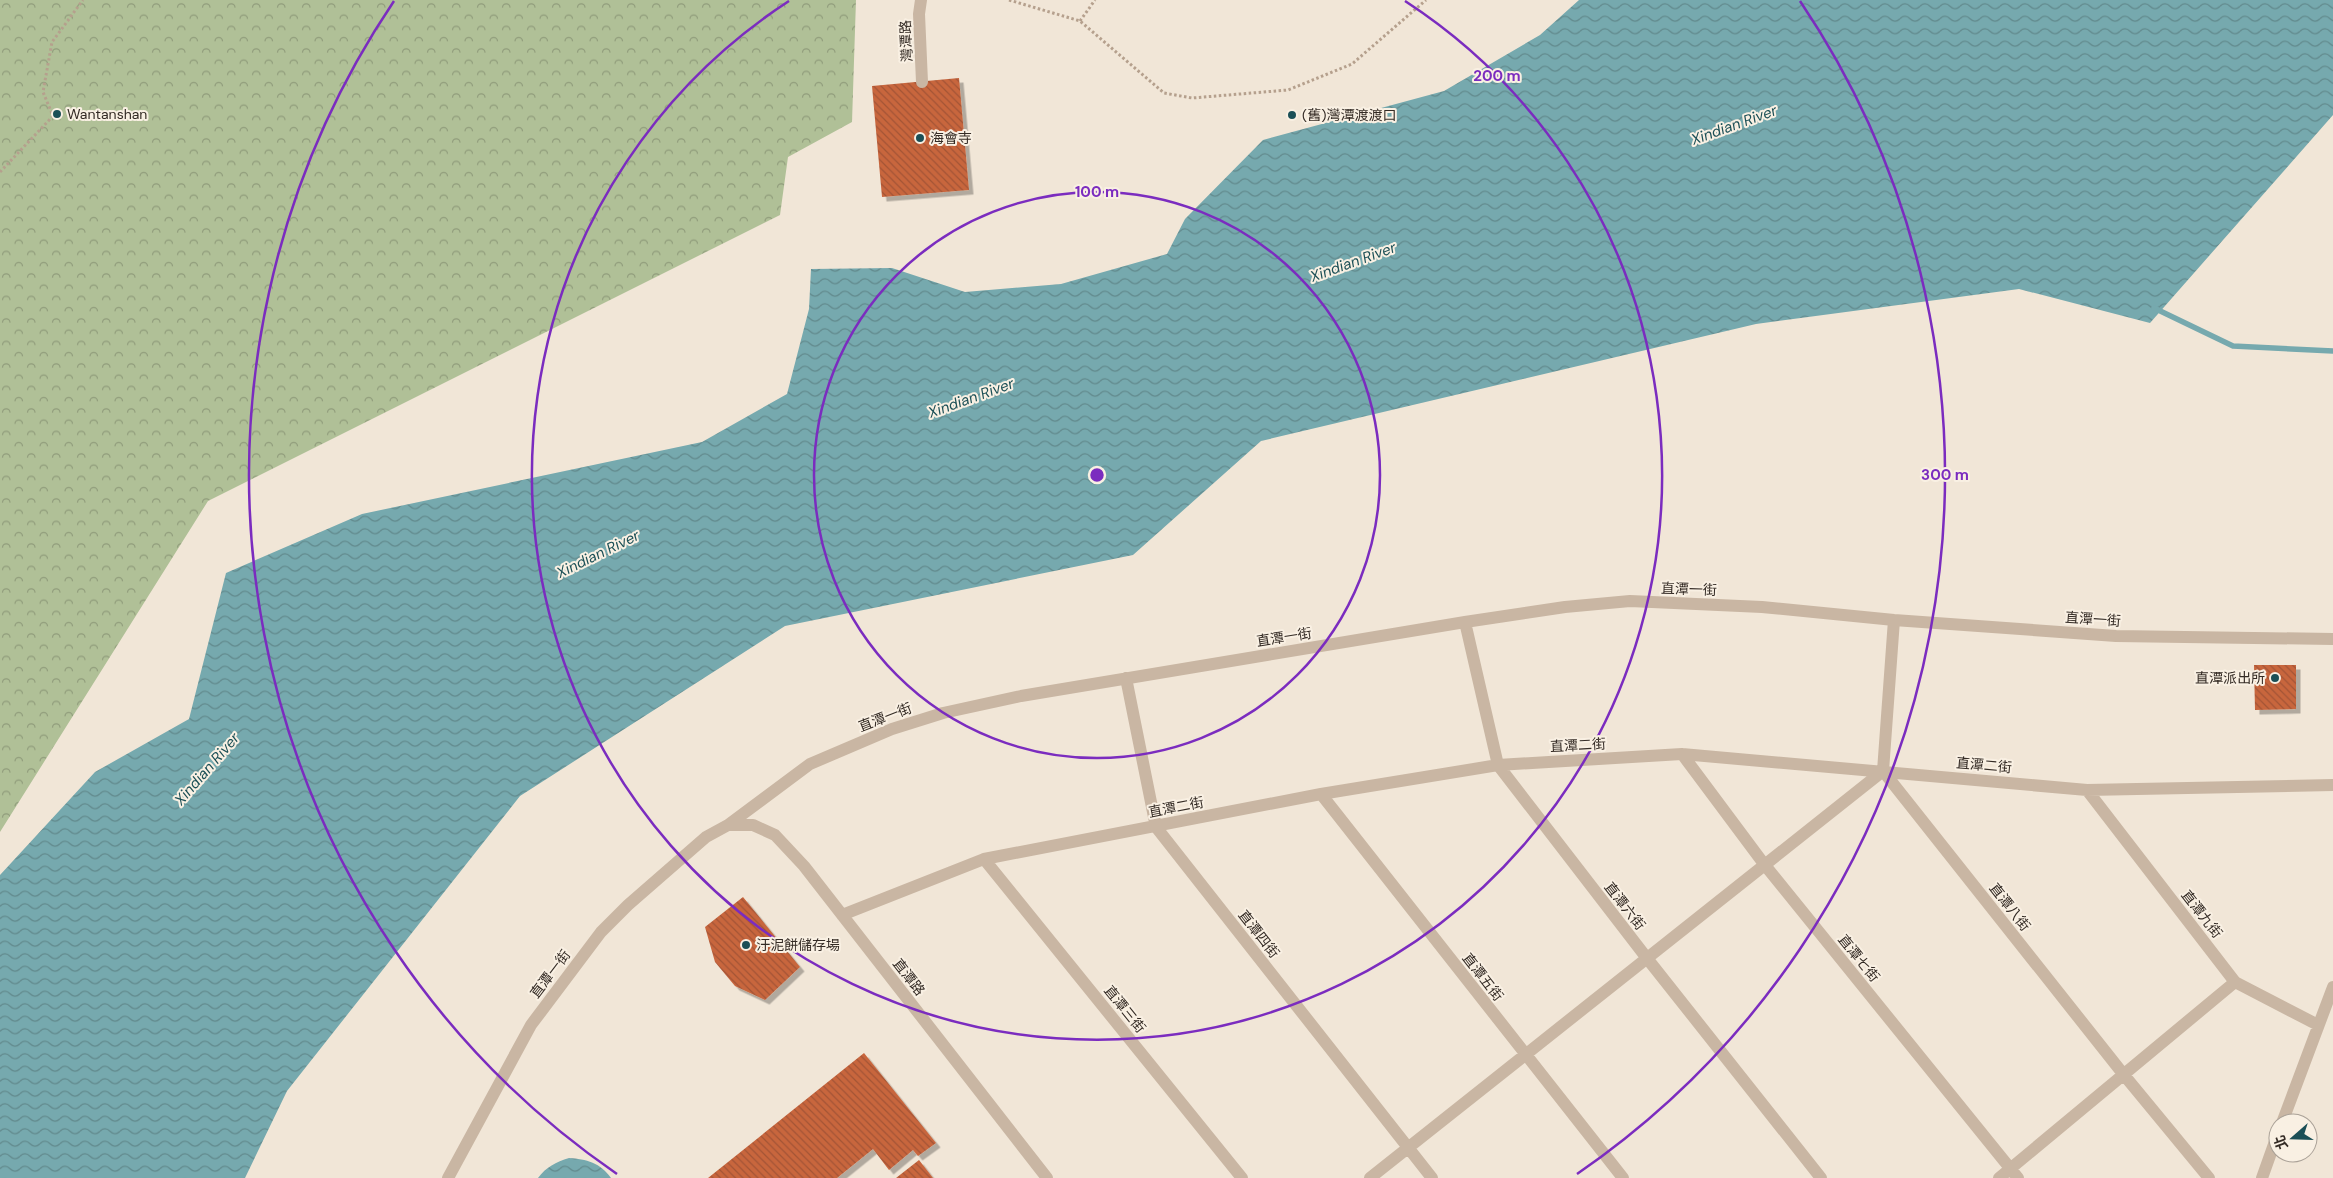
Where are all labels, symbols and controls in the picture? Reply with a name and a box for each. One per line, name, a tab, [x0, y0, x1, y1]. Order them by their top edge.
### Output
street label: 灣潭路	[896, 20, 916, 62]
text: 200 m	[1473, 66, 1521, 86]
water label: Xindian River	[1687, 100, 1780, 150]
place label: Wantanshan	[67, 105, 147, 123]
place label: (舊)灣潭渡渡口	[1302, 106, 1396, 124]
marker: Wantanshan	[51, 108, 63, 120]
marker: (舊)灣潭渡渡口	[1286, 109, 1298, 121]
place label: 海會寺	[930, 129, 972, 147]
marker: 海會寺	[914, 132, 926, 144]
text: 100 m	[1075, 182, 1119, 202]
water label: Xindian River	[1306, 237, 1399, 287]
water label: Xindian River	[924, 373, 1017, 423]
text: 300 m	[1921, 465, 1969, 485]
centre of rings	[1088, 466, 1106, 484]
water label: Xindian River	[552, 525, 643, 583]
street label: 直潭一街	[1661, 579, 1717, 599]
street label: 直潭一街	[2064, 608, 2122, 630]
street label: 直潭一街	[1255, 624, 1313, 650]
place label: 直潭派出所	[2195, 669, 2265, 687]
marker: 直潭派出所	[2269, 672, 2281, 684]
street label: 直潭一街	[856, 699, 914, 735]
water label: Xindian River	[169, 728, 244, 810]
street label: 直潭二街	[1550, 735, 1606, 755]
street label: 直潭二街	[1955, 754, 2013, 776]
street label: 直潭二街	[1147, 793, 1205, 821]
street label: 直潭六街	[1601, 878, 1649, 934]
street label: 直潭八街	[1986, 879, 2034, 935]
street label: 直潭九街	[2178, 886, 2226, 942]
street label: 直潭四街	[1235, 906, 1283, 962]
street label: 直潭七街	[1834, 931, 1884, 985]
place label: 汙泥餅儲存場	[756, 936, 840, 954]
marker: 汙泥餅儲存場	[740, 939, 752, 951]
street label: 直潭一街	[526, 946, 574, 1002]
street label: 直潭五街	[1459, 949, 1507, 1005]
street label: 直潭路	[889, 955, 929, 999]
street label: 直潭三街	[1100, 982, 1150, 1036]
north arrow	[2268, 1113, 2318, 1163]
text: 北	[2270, 1133, 2292, 1152]

